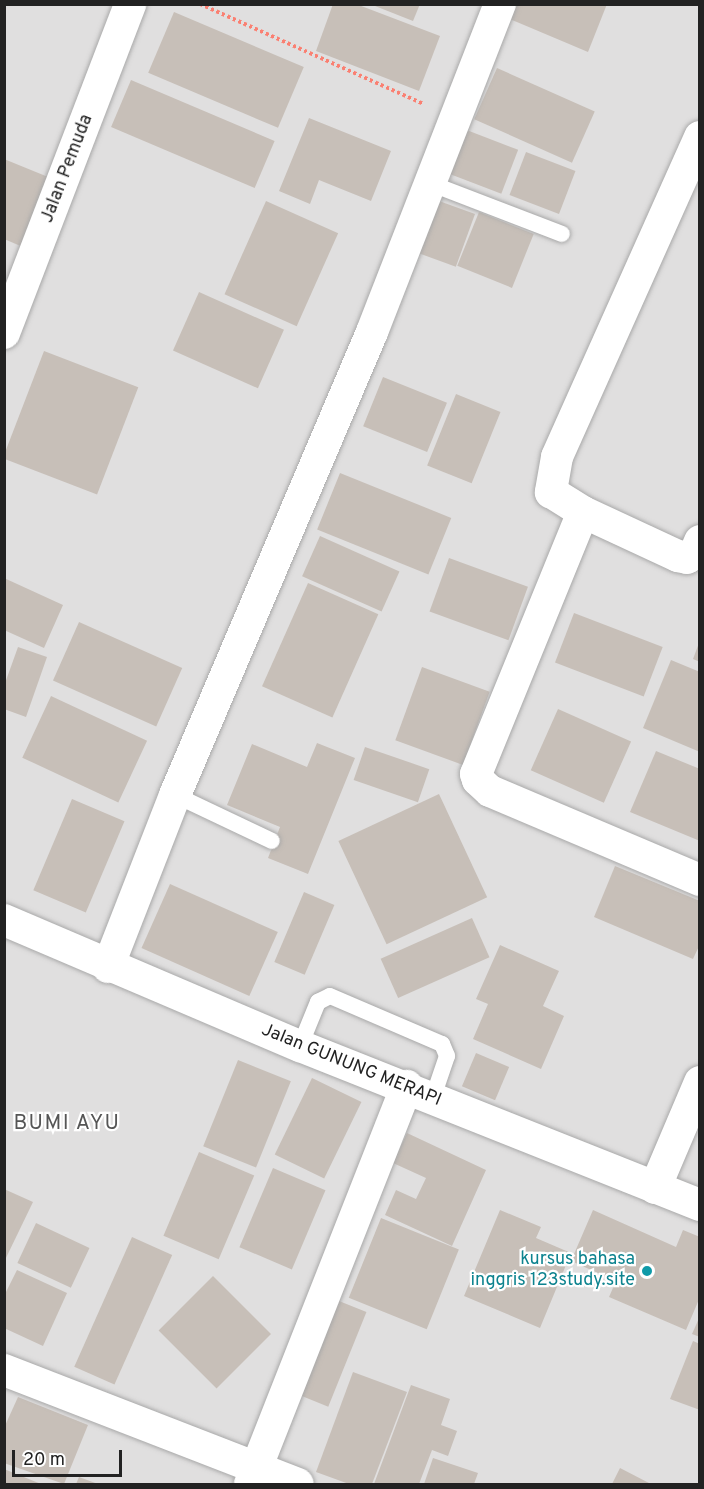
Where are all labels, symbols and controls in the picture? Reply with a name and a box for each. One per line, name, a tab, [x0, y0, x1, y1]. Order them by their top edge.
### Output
street label: Jalan Pemuda	[37, 112, 99, 226]
street label: Jalan GUNUNG MERAPI	[258, 1020, 444, 1112]
district label: BUMI AYU	[13, 1111, 121, 1137]
place label: kursus bahasa inggris 123study.site	[470, 1250, 635, 1292]
marker: kursus bahasa inggris 123study.site	[640, 1264, 654, 1278]
scale bar	[15, 1438, 124, 1476]
text: 20 m	[23, 1449, 65, 1472]

